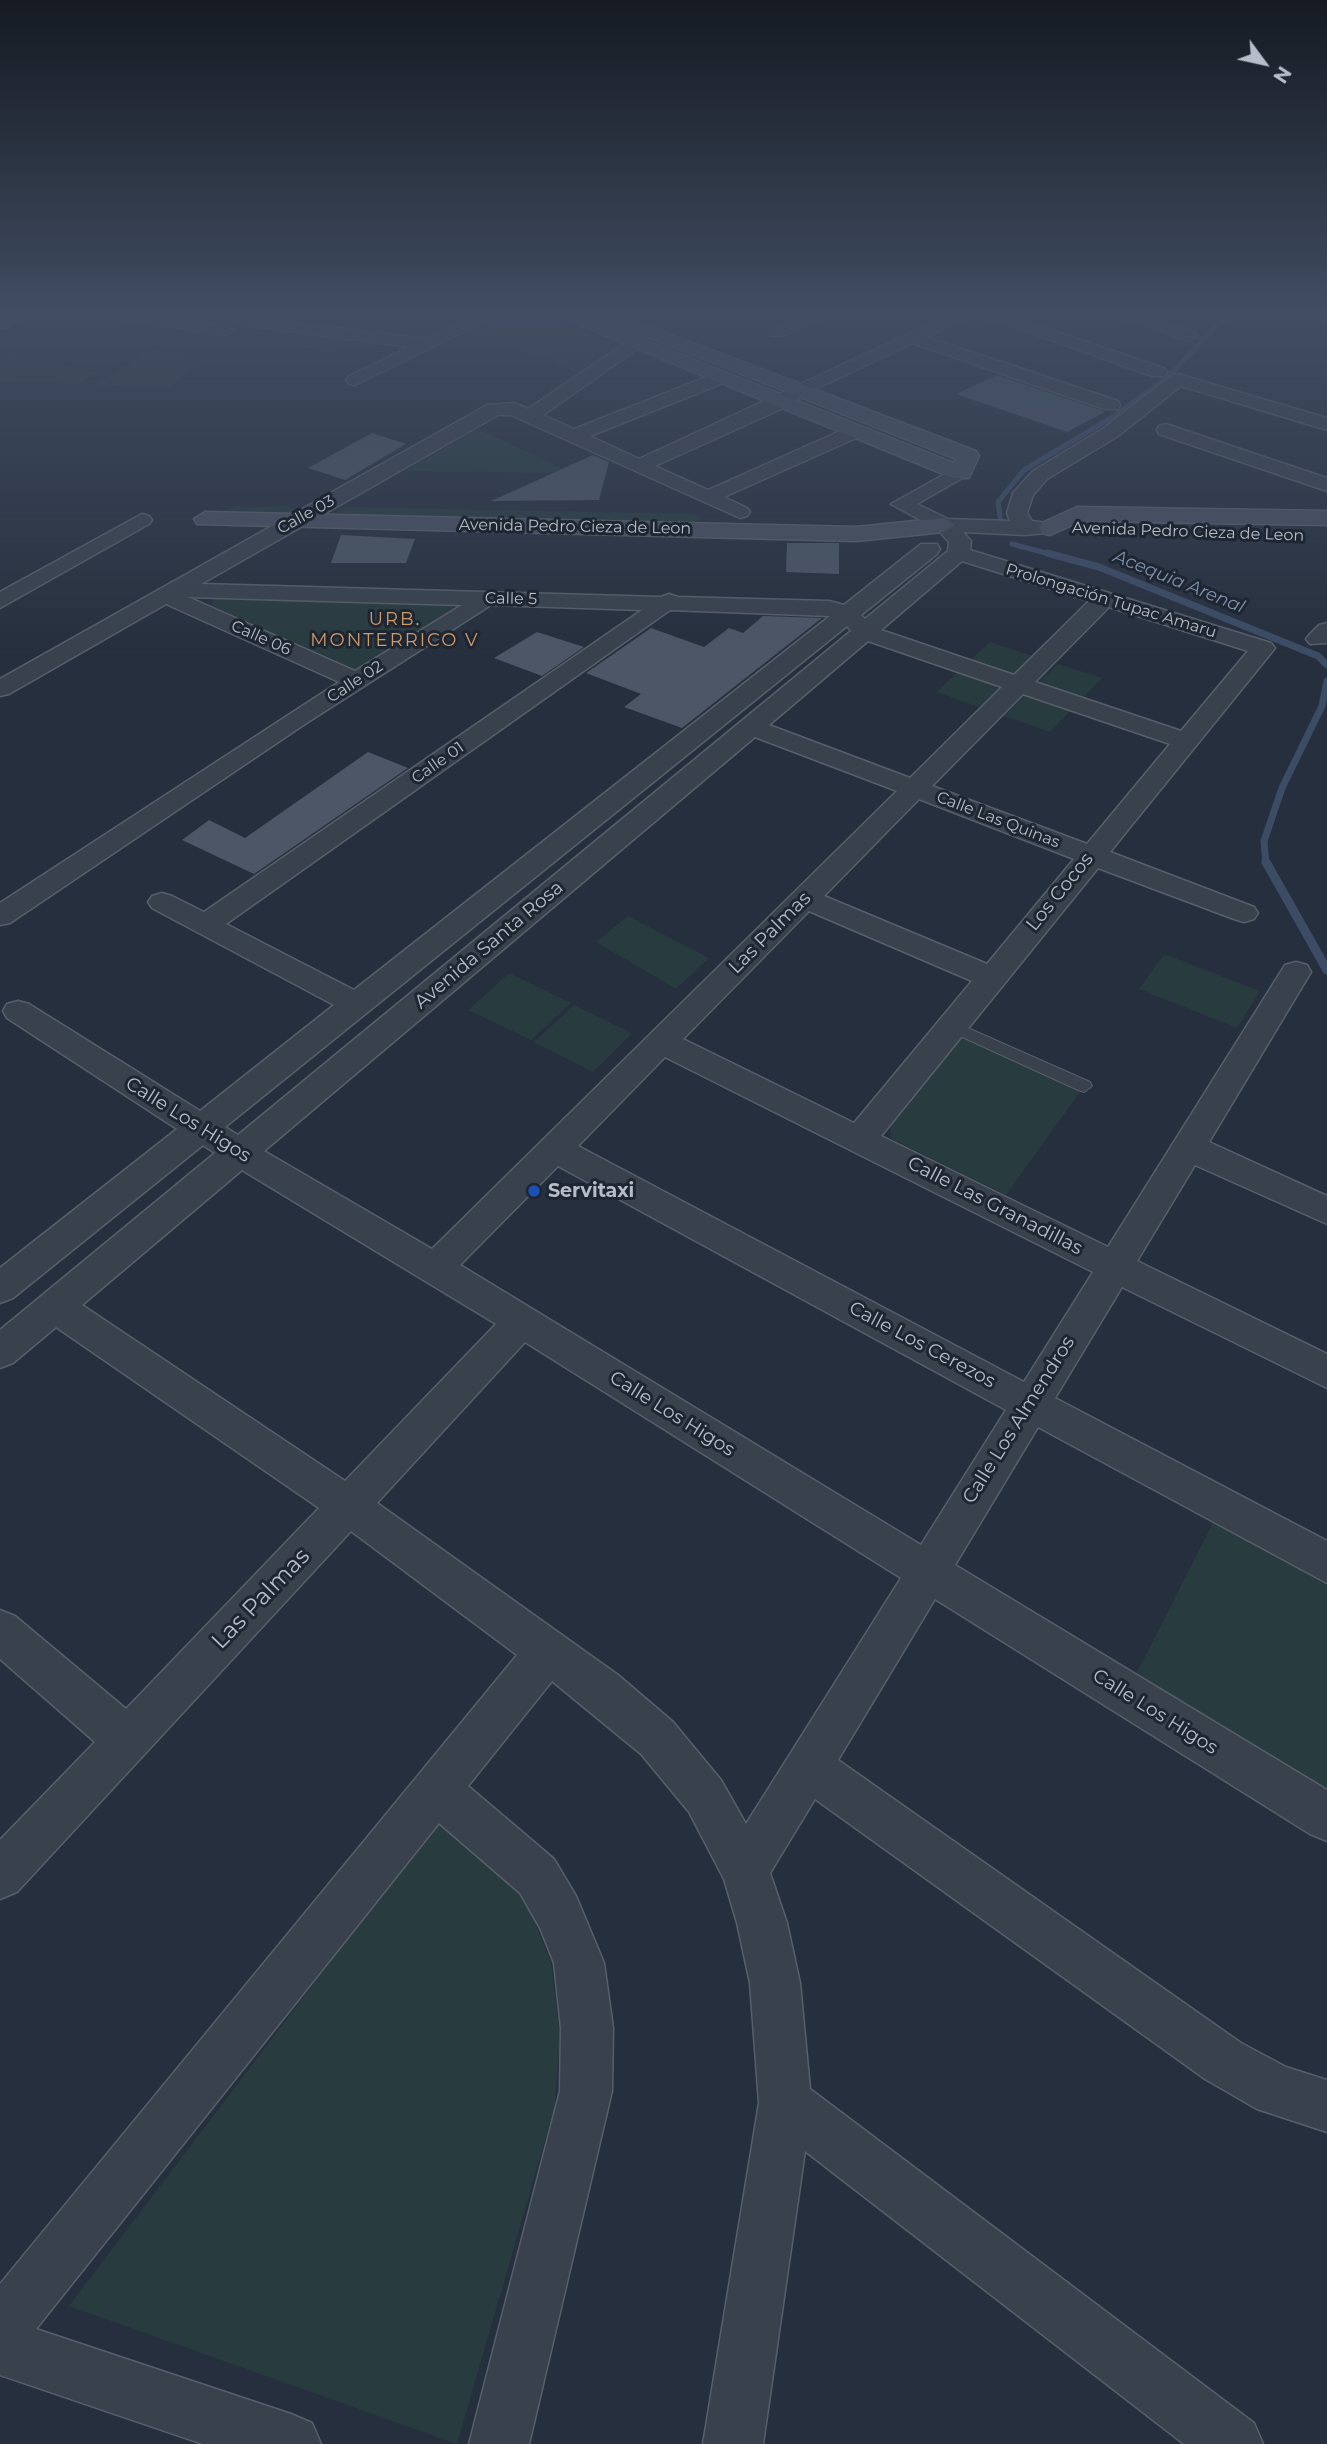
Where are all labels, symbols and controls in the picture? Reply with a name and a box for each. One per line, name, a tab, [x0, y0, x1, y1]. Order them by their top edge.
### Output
north arrow	[1229, 28, 1299, 98]
text: N	[1268, 62, 1296, 87]
street label: Calle 03	[274, 491, 338, 539]
street label: Avenida Pedro Cieza de Leon	[459, 515, 691, 539]
street label: Avenida Pedro Cieza de Leon	[1071, 518, 1305, 546]
water label: Acequia Arenal	[1110, 546, 1248, 618]
street label: Prolongación Tupac Amaru	[1003, 560, 1219, 642]
street label: Calle 5	[485, 589, 537, 609]
district label: URB. MONTERRICO V	[312, 609, 478, 652]
street label: Calle 06	[228, 616, 294, 660]
street label: Calle 02	[323, 657, 387, 707]
street label: Calle 01	[408, 738, 468, 788]
street label: Calle Las Quinas	[934, 788, 1062, 852]
street label: Los Cocos	[1022, 848, 1098, 936]
street label: Avenida Santa Rosa	[410, 876, 568, 1014]
street label: Las Palmas	[724, 887, 816, 979]
street label: Calle Los Higos	[121, 1072, 255, 1168]
street label: Calle Las Granadillas	[904, 1152, 1086, 1260]
place label: Servitaxi	[548, 1180, 634, 1202]
marker: Servitaxi	[526, 1183, 542, 1199]
street label: Calle Los Cerezos	[845, 1297, 999, 1393]
street label: Calle Los Almendros	[958, 1332, 1080, 1508]
street label: Calle Los Higos	[605, 1366, 739, 1462]
street label: Las Palmas	[206, 1543, 316, 1655]
street label: Calle Los Higos	[1088, 1664, 1222, 1760]

